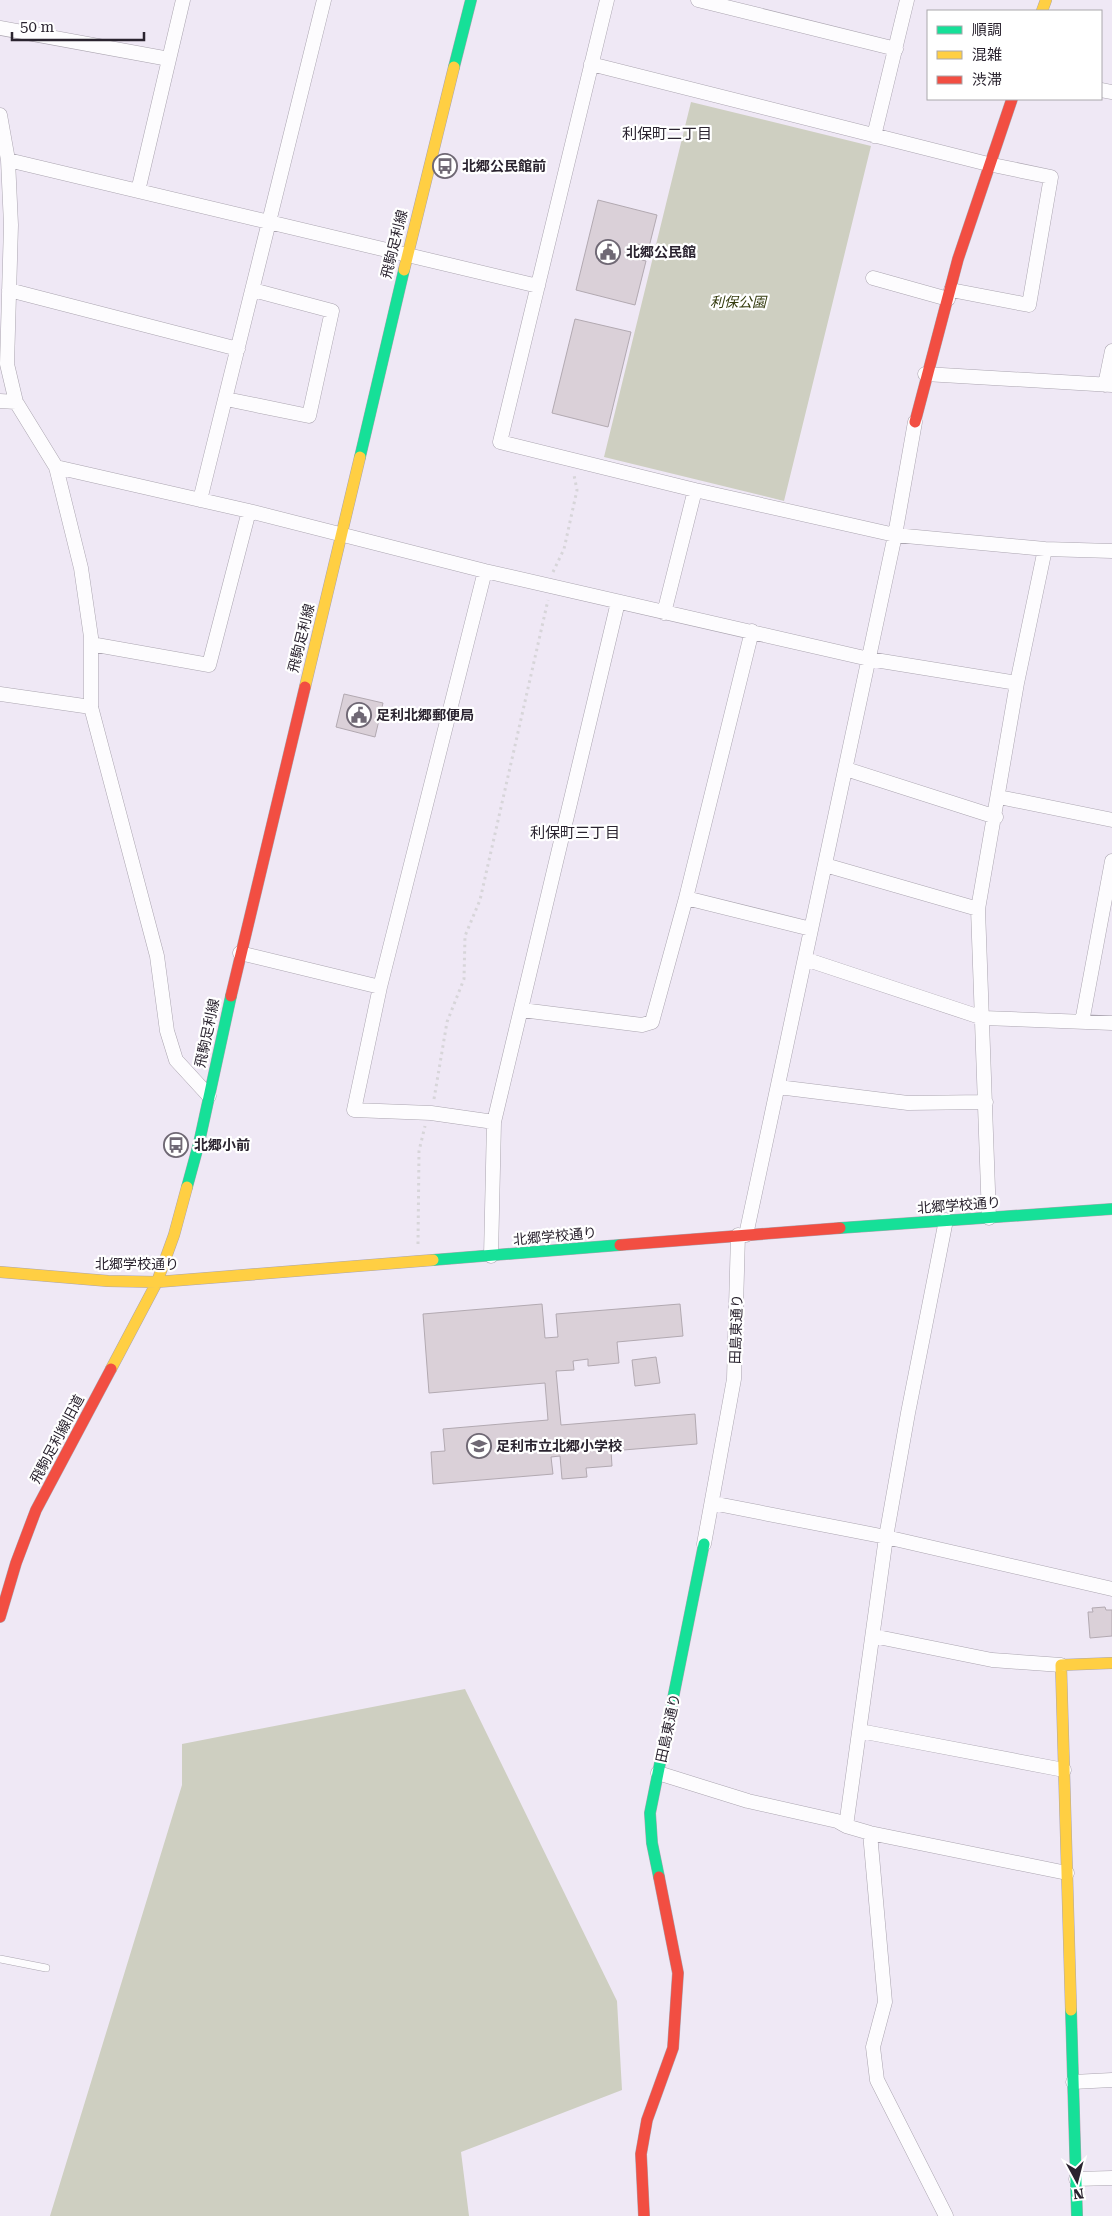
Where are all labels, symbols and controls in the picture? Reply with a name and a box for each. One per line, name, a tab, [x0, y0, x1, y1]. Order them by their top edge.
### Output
scale bar	[12, 10, 145, 42]
legend	[927, 10, 1102, 100]
text: 50 m	[20, 18, 55, 36]
text: 順調	[972, 21, 1002, 39]
text: 混雑	[972, 46, 1002, 64]
text: 渋滞	[972, 71, 1002, 89]
district label: 利保町二丁目	[622, 125, 712, 143]
bus stop icon: 北郷公民館前	[432, 153, 458, 179]
place label: 北郷公民館前	[462, 158, 546, 174]
street label: 飛駒足利線	[378, 208, 410, 280]
public building icon: 北郷公民館	[595, 239, 621, 265]
place label: 北郷公民館	[626, 244, 696, 260]
park label: 利保公園	[710, 294, 768, 310]
street label: 飛駒足利線	[285, 602, 317, 674]
public building icon: 足利北郷郵便局	[346, 702, 372, 728]
place label: 足利北郷郵便局	[376, 707, 474, 723]
district label: 利保町三丁目	[530, 824, 620, 842]
street label: 飛駒足利線	[192, 997, 222, 1069]
bus stop icon: 北郷小前	[163, 1132, 189, 1158]
place label: 北郷小前	[194, 1137, 250, 1153]
street label: 北郷学校通り	[917, 1194, 1001, 1216]
street label: 北郷学校通り	[512, 1224, 598, 1248]
street label: 北郷学校通り	[95, 1256, 179, 1272]
street label: 田島東通り	[727, 1294, 745, 1364]
street label: 飛駒足利線旧道	[27, 1392, 87, 1486]
school or university icon: 足利市立北郷小学校	[466, 1433, 492, 1459]
place label: 足利市立北郷小学校	[496, 1438, 622, 1454]
street label: 田島東通り	[653, 1692, 683, 1764]
north arrow	[1052, 2156, 1102, 2206]
text: N	[1072, 2185, 1085, 2203]

